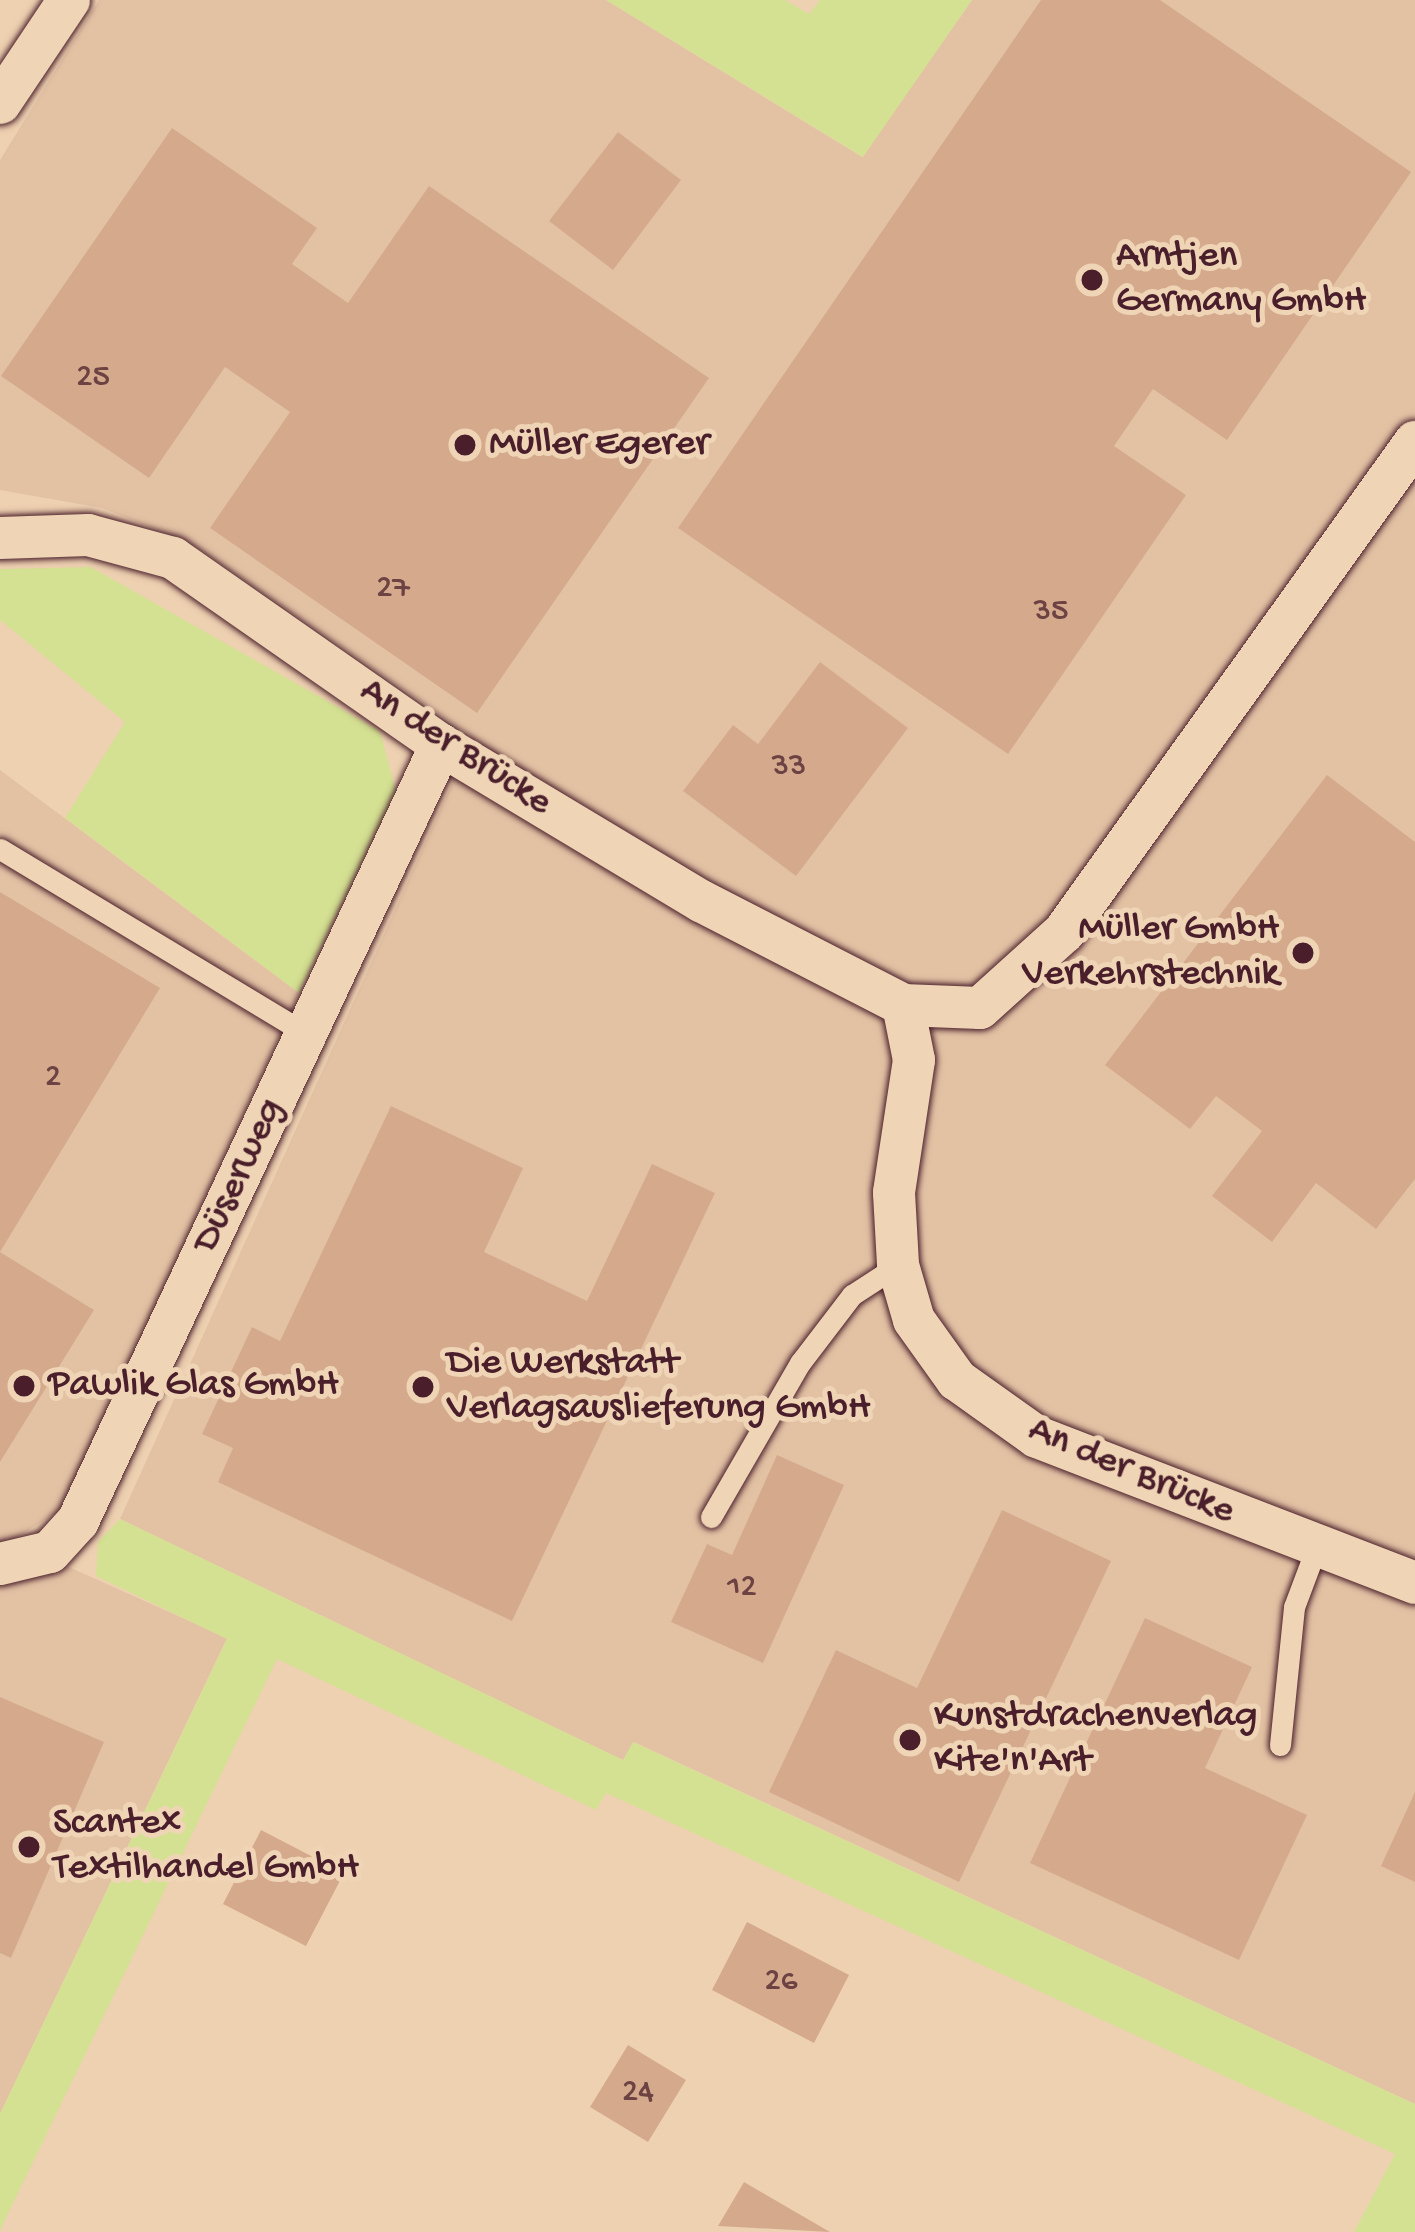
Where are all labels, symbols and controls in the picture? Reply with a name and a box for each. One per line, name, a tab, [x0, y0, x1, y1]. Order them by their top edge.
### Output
place label: Arntjen Germany GmbH	[1116, 235, 1366, 326]
marker: Arntjen Germany GmbH	[1079, 267, 1105, 293]
house number: 25	[76, 359, 110, 399]
place label: Müller Egerer	[489, 422, 709, 468]
marker: Müller Egerer	[452, 432, 478, 458]
house number: 27	[376, 570, 410, 610]
house number: 35	[1034, 593, 1068, 633]
street label: An der Brücke	[350, 669, 560, 827]
house number: 33	[772, 748, 806, 788]
place label: Müller GmbH Verkehrstechnik	[1022, 908, 1279, 999]
marker: Müller GmbH Verkehrstechnik	[1290, 940, 1316, 966]
house number: 2	[45, 1059, 61, 1099]
street label: Düserweg	[184, 1092, 296, 1260]
place label: Die Werkstatt Verlagsauslieferung GmbH	[447, 1342, 870, 1433]
place label: Pawlik Glas GmbH	[48, 1363, 339, 1409]
marker: Pawlik Glas GmbH	[11, 1373, 37, 1399]
marker: Die Werkstatt Verlagsauslieferung GmbH	[410, 1374, 436, 1400]
street label: An der Brücke	[1021, 1408, 1241, 1536]
house number: 12	[727, 1569, 757, 1609]
place label: Kunstdrachenverlag Kite'n'Art	[934, 1695, 1257, 1786]
marker: Kunstdrachenverlag Kite'n'Art	[897, 1727, 923, 1753]
place label: Scantex Textilhandel GmbH	[53, 1802, 359, 1893]
marker: Scantex Textilhandel GmbH	[16, 1834, 42, 1860]
house number: 26	[765, 1963, 797, 2003]
house number: 24	[622, 2074, 654, 2114]

